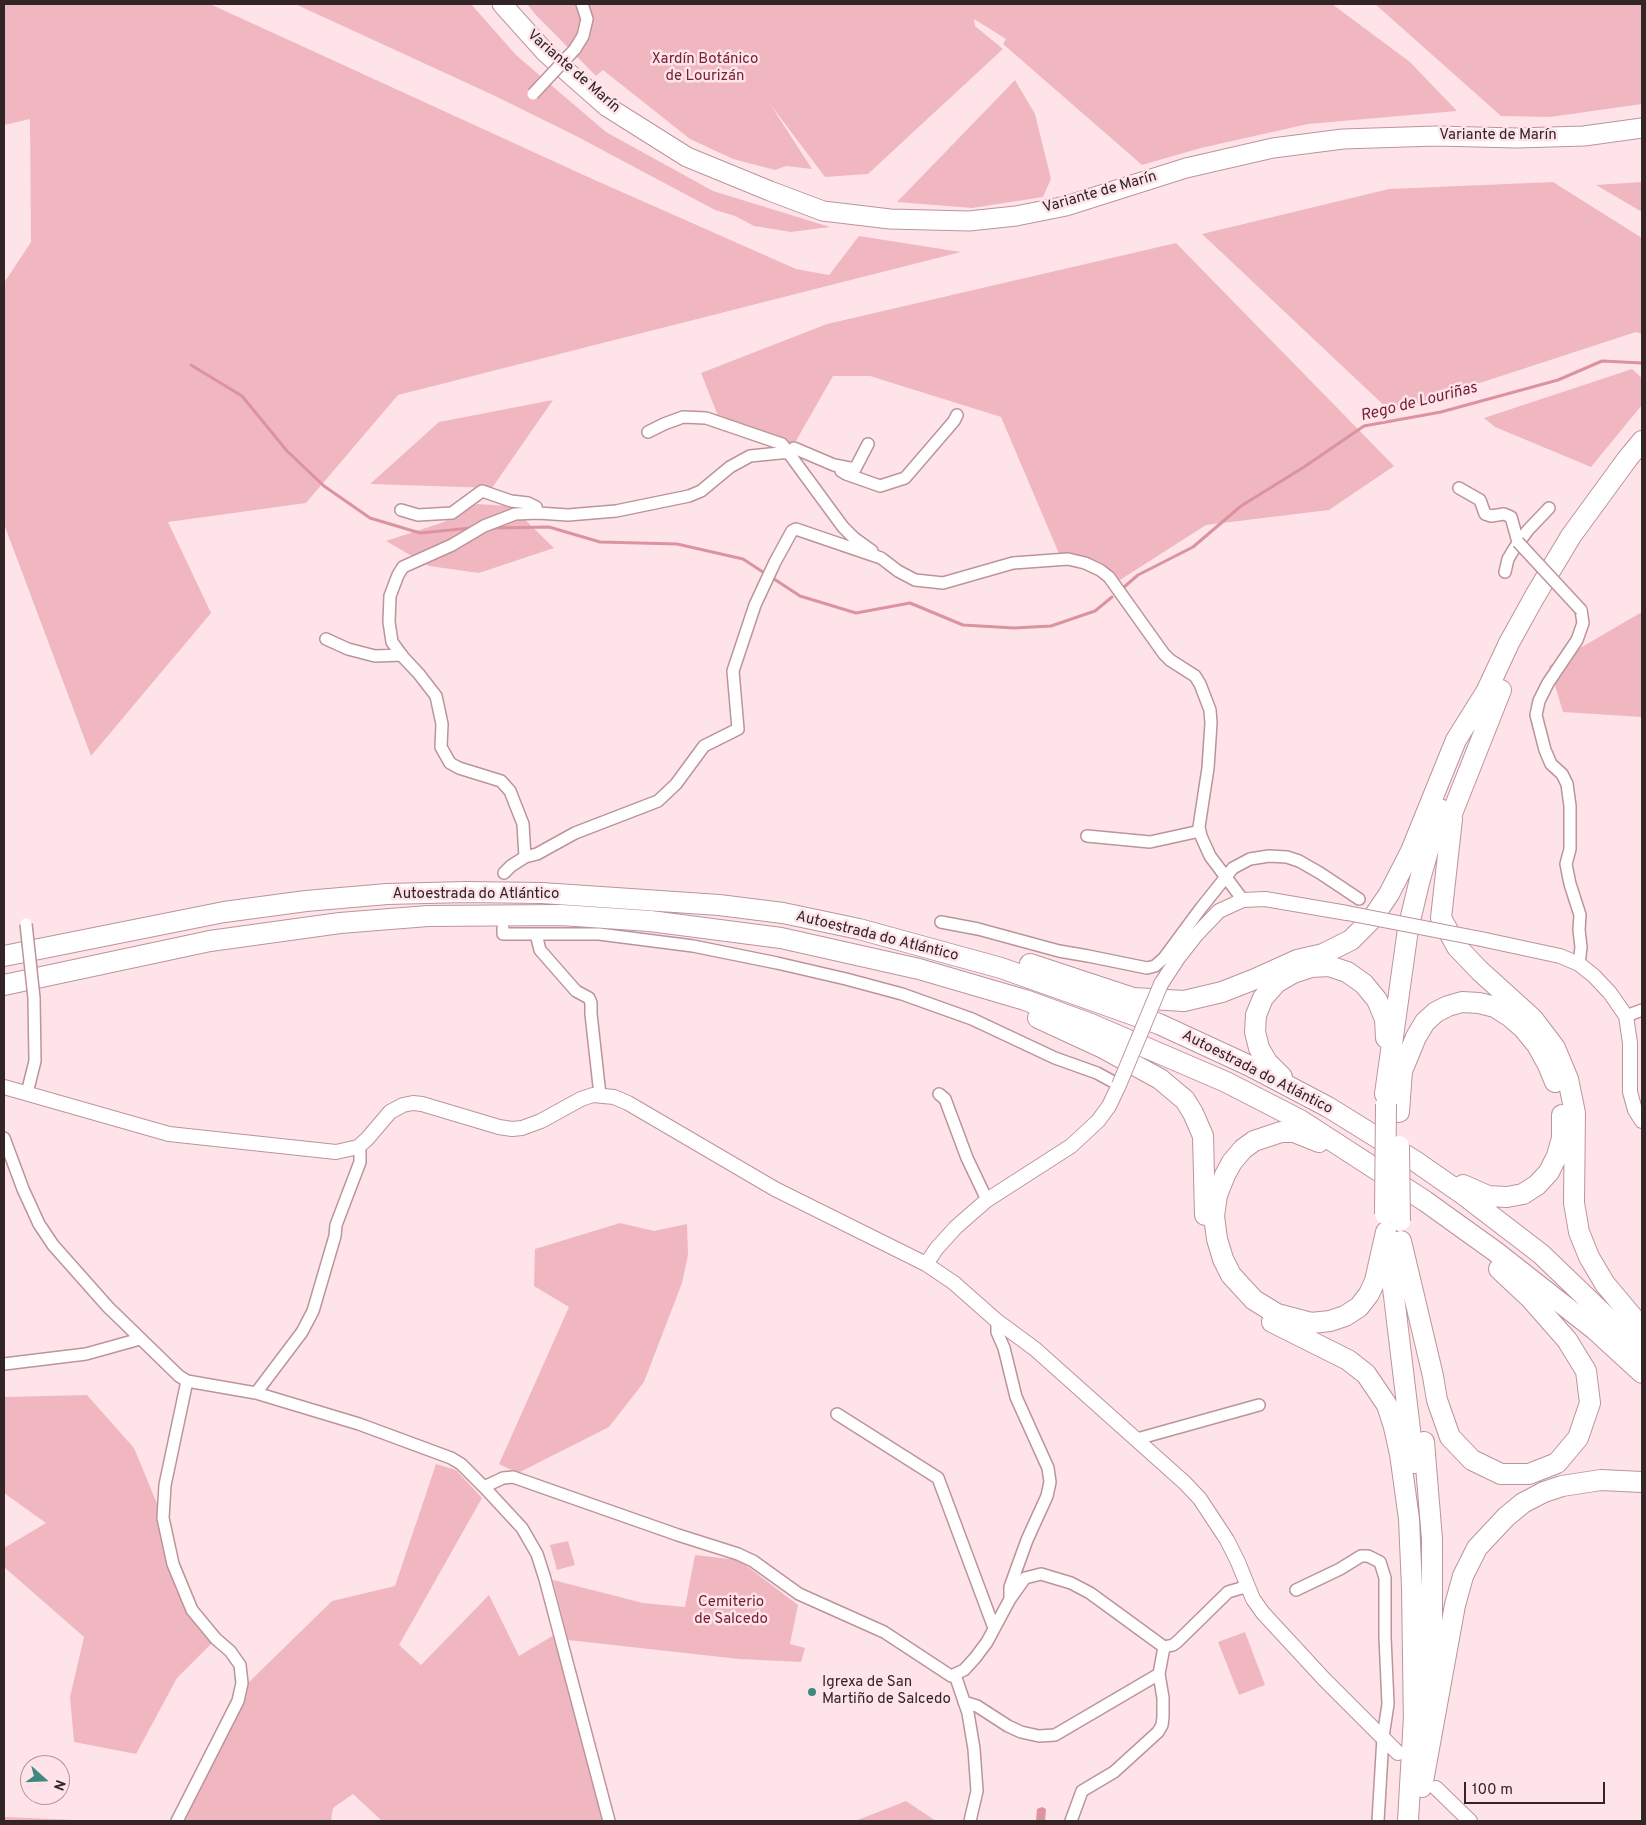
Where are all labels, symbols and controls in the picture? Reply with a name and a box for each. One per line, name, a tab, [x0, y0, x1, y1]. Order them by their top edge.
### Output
street label: Variante de Marín	[523, 27, 623, 117]
park label: Xardín Botánico de Lourizán	[652, 51, 758, 86]
street label: Variante de Marín	[1439, 127, 1557, 145]
street label: Variante de Marín	[1041, 168, 1159, 218]
water label: Rego de Louriñas	[1359, 379, 1479, 427]
street label: Autoestrada do Atlántico	[393, 886, 559, 904]
street label: Autoestrada do Atlántico	[794, 908, 960, 966]
street label: Autoestrada do Atlántico	[1179, 1027, 1335, 1119]
park label: Cemiterio de Salcedo	[694, 1594, 768, 1629]
place label: Igrexa de San Martiño de Salcedo	[822, 1674, 951, 1709]
marker: Igrexa de San Martiño de Salcedo	[806, 1686, 818, 1698]
north arrow	[20, 1755, 70, 1805]
scale bar	[1466, 1772, 1607, 1804]
text: N	[49, 1777, 68, 1793]
text: 100 m	[1472, 1781, 1513, 1800]

